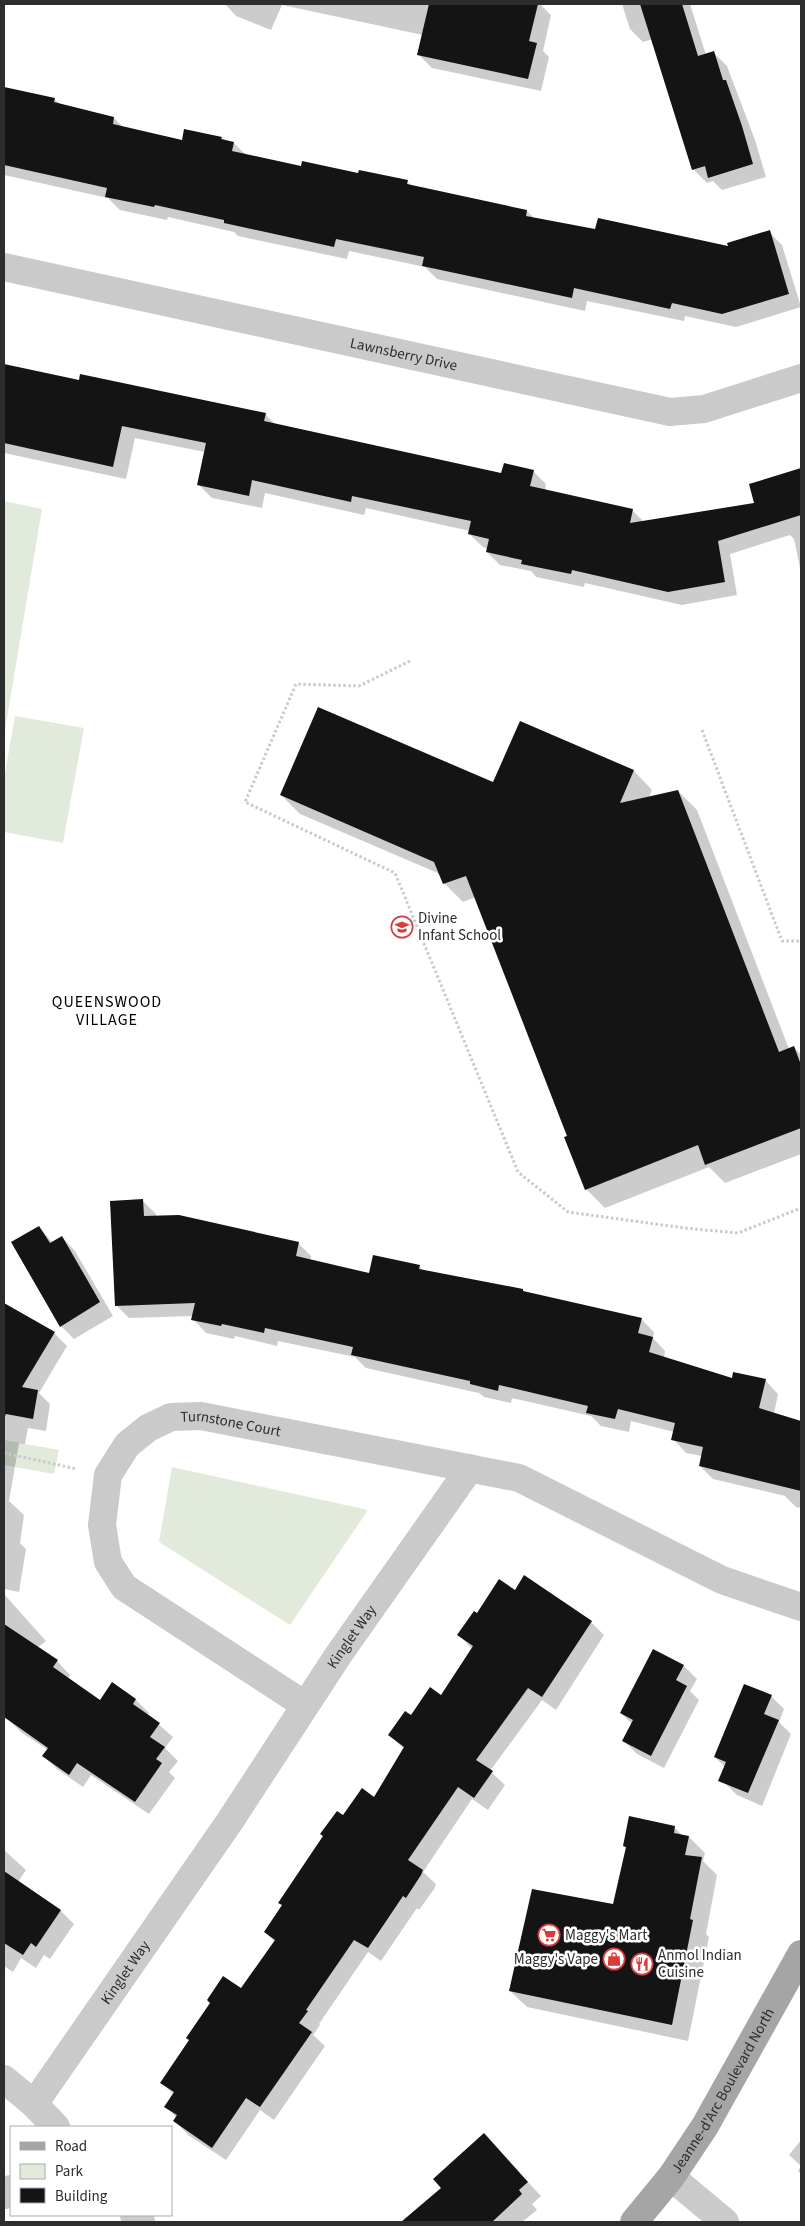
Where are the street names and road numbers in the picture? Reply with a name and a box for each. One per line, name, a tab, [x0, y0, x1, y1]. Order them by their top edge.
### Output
street label: Lawnsberry Drive	[348, 333, 459, 376]
street label: Turnstone Court	[180, 1406, 283, 1442]
street label: Kinglet Way	[322, 1601, 381, 1673]
street label: Kinglet Way	[96, 1937, 155, 2009]
street label: Jeanne-d'Arc Boulevard North	[666, 2004, 780, 2178]

